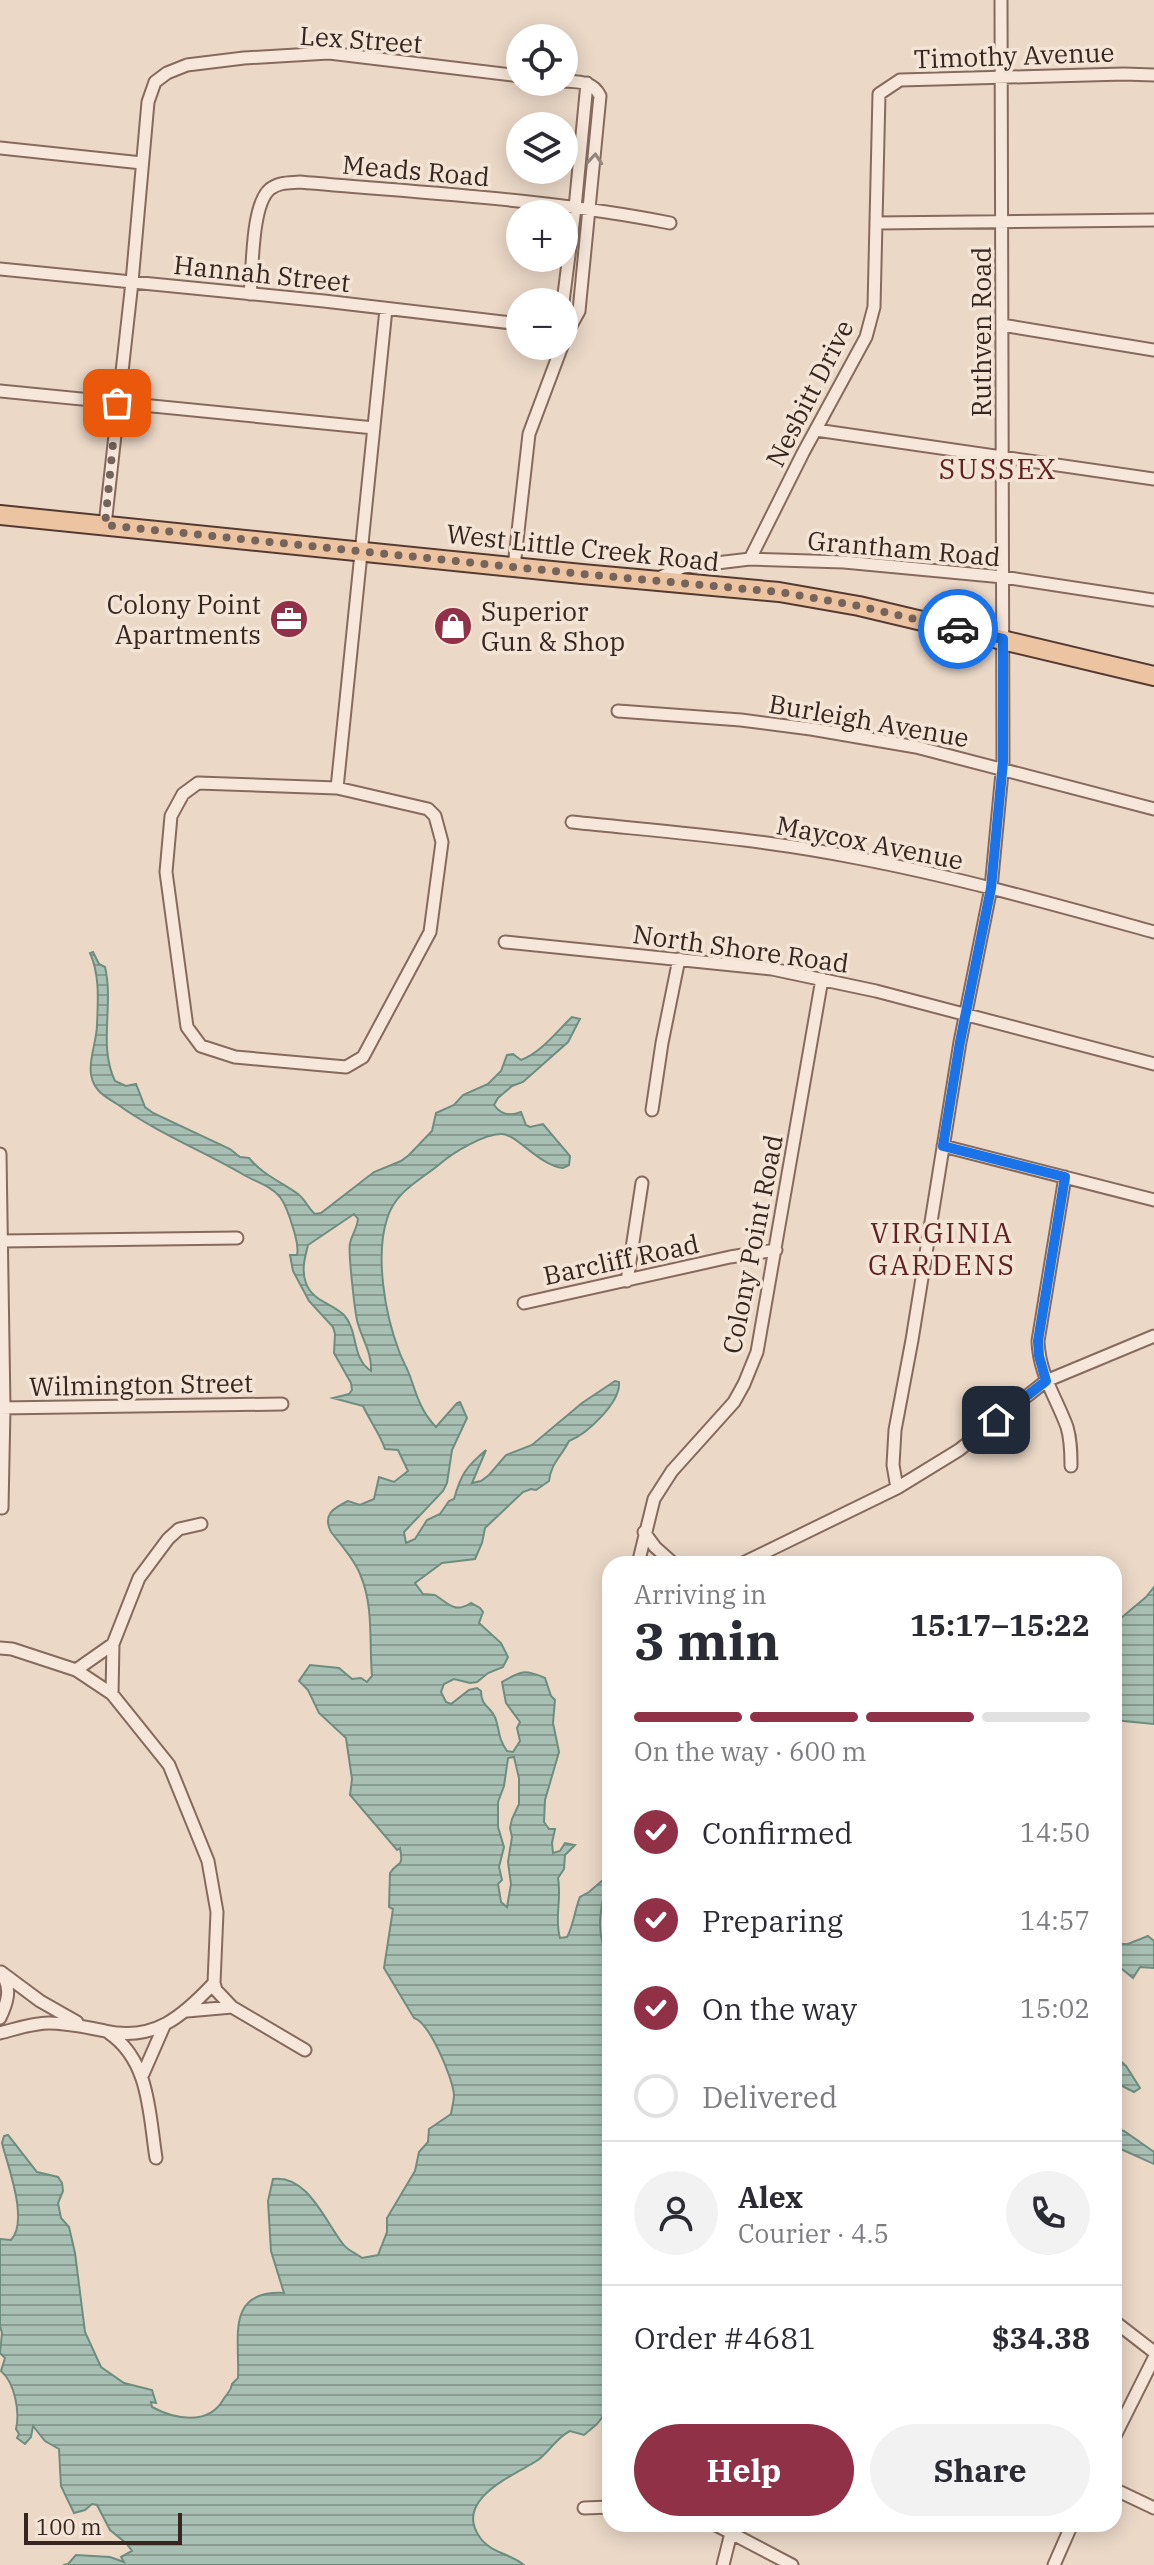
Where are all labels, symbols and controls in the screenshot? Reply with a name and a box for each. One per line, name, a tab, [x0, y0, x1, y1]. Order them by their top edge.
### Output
street label: Lex Street	[299, 18, 423, 60]
map controls	[506, 24, 578, 360]
button: locate	[506, 24, 578, 96]
street label: Timothy Avenue	[913, 35, 1115, 75]
button: layers	[506, 112, 578, 184]
street label: Meads Road	[341, 147, 491, 193]
one-way arrow	[586, 152, 603, 165]
button: +	[506, 200, 578, 272]
street label: Hannah Street	[172, 247, 352, 299]
street label: Ruthven Road	[964, 247, 998, 417]
button: −	[506, 288, 578, 360]
street label: Nesbitt Drive	[757, 314, 861, 472]
pin	[83, 369, 151, 437]
icon: bag	[95, 381, 139, 425]
district label: SUSSEX	[939, 450, 1057, 487]
street label: West Little Creek Road	[445, 516, 721, 578]
street label: Grantham Road	[806, 523, 1002, 573]
place label: Colony Point Apartments	[107, 587, 261, 651]
courier	[918, 589, 998, 669]
place label: Superior Gun & Shop	[481, 594, 625, 658]
office icon: Colony Point Apartments	[268, 598, 310, 640]
shop icon: Superior Gun & Shop	[432, 605, 474, 647]
icon: car	[936, 607, 980, 651]
street label: Burleigh Avenue	[766, 686, 972, 754]
street label: Maycox Avenue	[774, 807, 966, 877]
street label: North Shore Road	[631, 916, 851, 980]
street label: Colony Point Road	[714, 1132, 790, 1356]
district label: VIRGINIA GARDENS	[868, 1214, 1016, 1283]
street label: Barcliff Road	[540, 1226, 702, 1292]
street label: Wilmington Street	[29, 1365, 253, 1403]
pin	[962, 1386, 1030, 1454]
icon: home	[974, 1398, 1018, 1442]
text: Arriving in	[634, 1577, 767, 1611]
text: 15:17–15:22	[910, 1605, 1090, 1644]
text: 3 min	[634, 1607, 780, 1674]
text: On the way · 600 m	[634, 1734, 867, 1768]
icon: check	[634, 1810, 678, 1854]
text: Confirmed	[702, 1813, 853, 1852]
text: 14:50	[1020, 1815, 1090, 1849]
icon: check	[634, 1898, 678, 1942]
text: Preparing	[702, 1901, 843, 1940]
text: 14:57	[1020, 1903, 1090, 1937]
icon: check	[634, 1986, 678, 2030]
text: On the way	[702, 1989, 857, 2028]
text: 15:02	[1020, 1991, 1090, 2025]
text: Delivered	[702, 2077, 837, 2116]
button: person	[634, 2171, 718, 2255]
button: phone	[1006, 2171, 1090, 2255]
text: Alex	[738, 2177, 803, 2216]
text: Courier · 4.5	[738, 2216, 889, 2250]
text: Order #4681	[634, 2318, 816, 2357]
text: $34.38	[992, 2318, 1090, 2357]
button: Help	[634, 2424, 854, 2516]
button: Share	[870, 2424, 1090, 2516]
scale bar	[24, 2509, 182, 2545]
text: 100 m	[36, 2512, 102, 2541]

